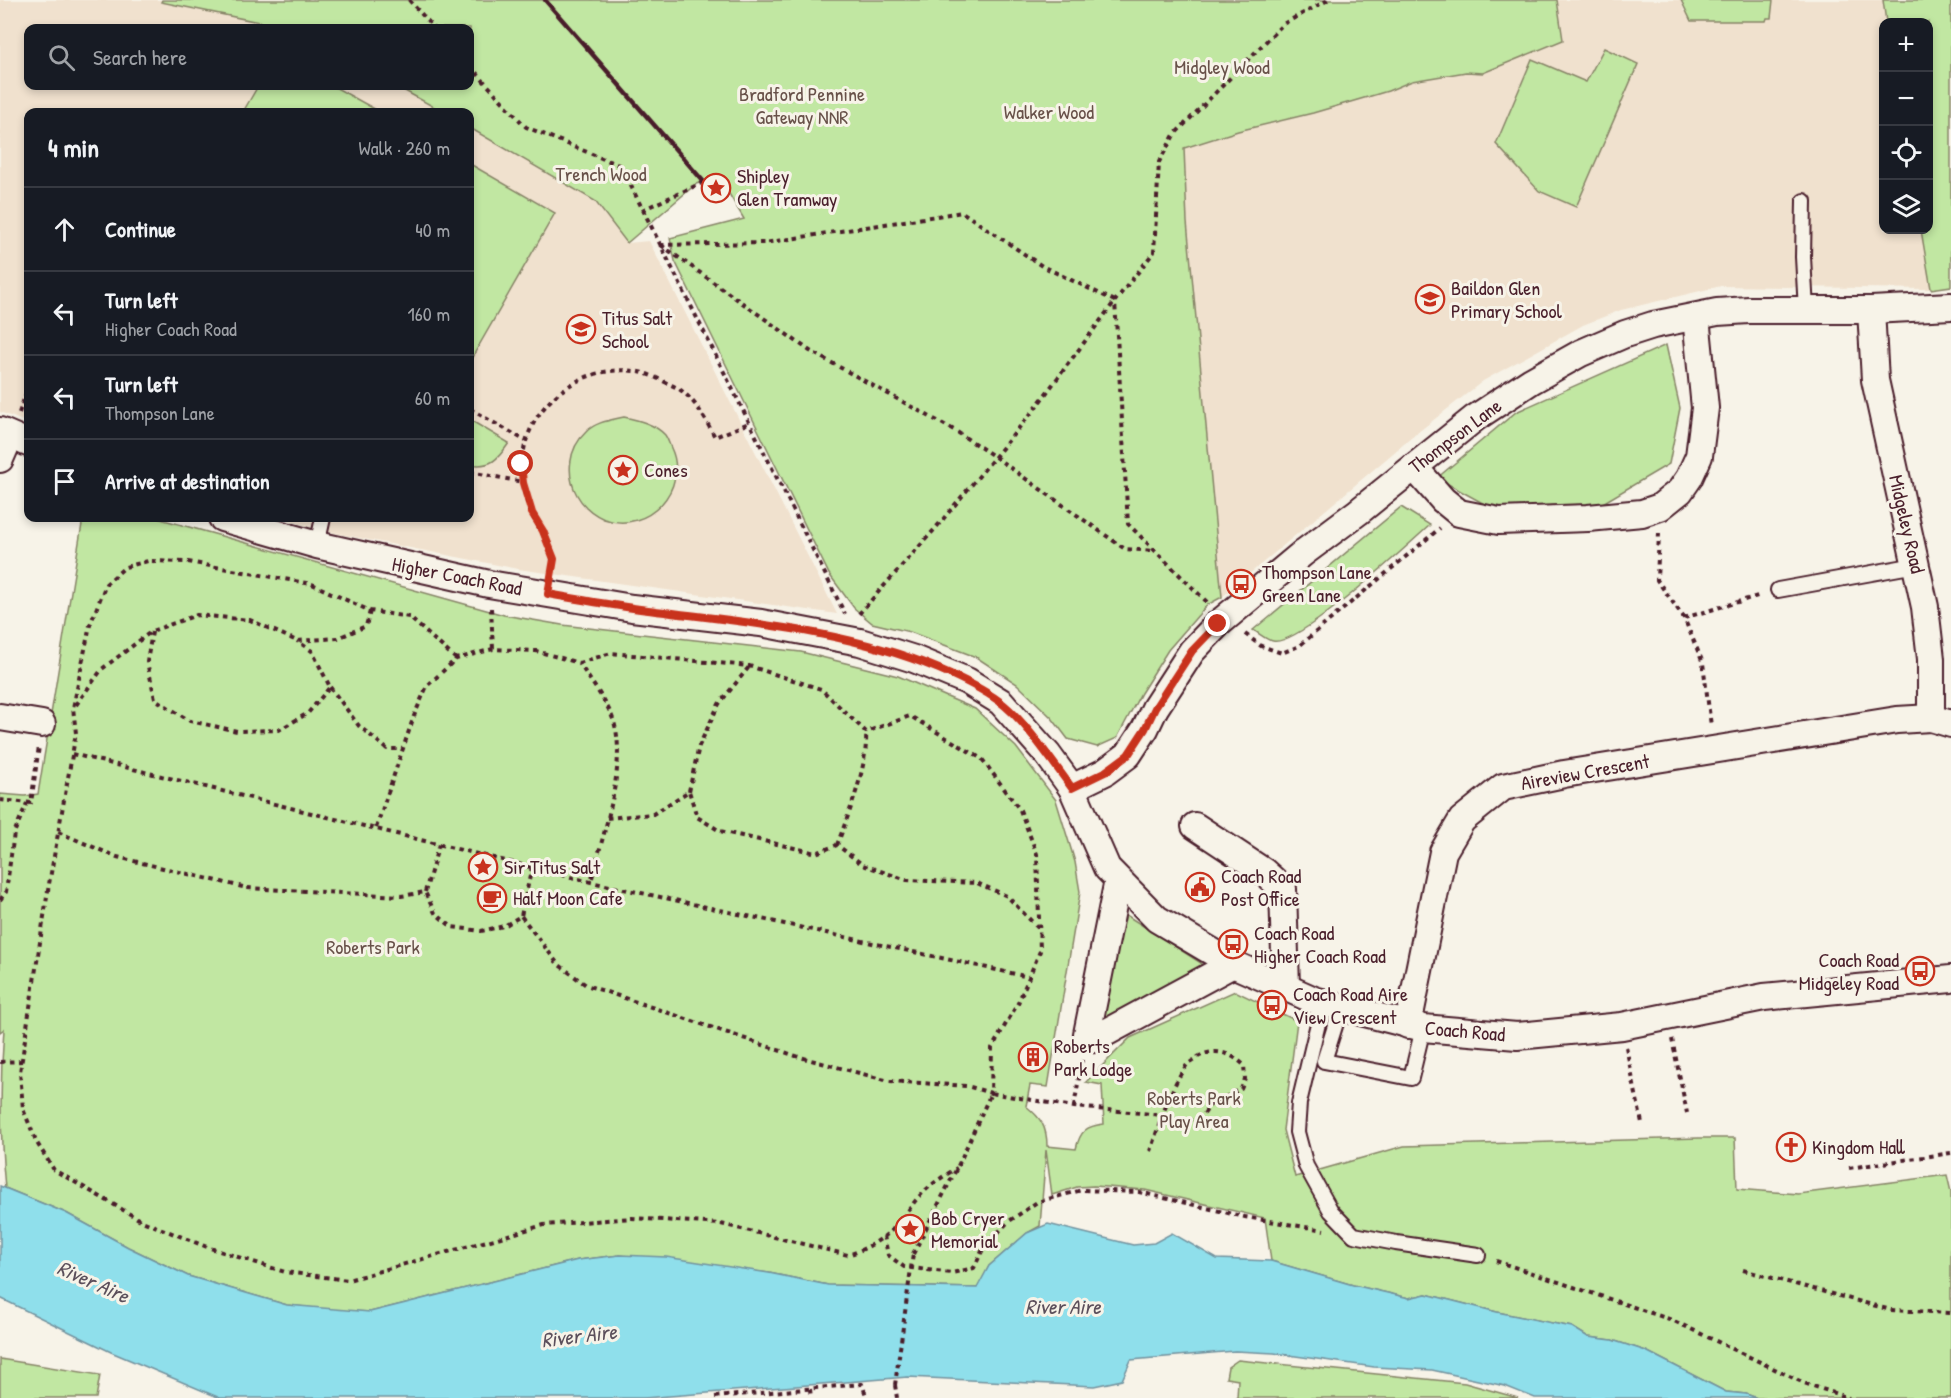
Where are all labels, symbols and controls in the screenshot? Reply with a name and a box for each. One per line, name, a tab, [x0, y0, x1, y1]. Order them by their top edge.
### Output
map controls	[1879, 18, 1933, 234]
button: +	[1879, 18, 1933, 72]
search box	[24, 24, 474, 90]
icon: search	[45, 41, 78, 74]
text: Search here	[93, 42, 187, 72]
park label: Midgley Wood	[1174, 53, 1270, 80]
button: −	[1879, 72, 1933, 126]
park label: Bradford Pennine Gateway NNR	[739, 80, 865, 130]
park label: Walker Wood	[1004, 98, 1094, 125]
button: locate	[1879, 126, 1933, 180]
text: 4 min	[48, 130, 99, 165]
text: Walk · 260 m	[359, 134, 450, 161]
park label: Trench Wood	[555, 160, 647, 187]
place label: Shipley Glen Tramway	[737, 162, 838, 212]
place icon: Shipley Glen Tramway	[700, 172, 732, 204]
button: layers	[1879, 180, 1933, 234]
icon: ahead	[48, 213, 81, 246]
text: Continue	[105, 214, 176, 244]
text: 40 m	[415, 216, 450, 243]
place label: Baildon Glen Primary School	[1451, 274, 1562, 324]
school or university icon: Baildon Glen Primary School	[1414, 283, 1446, 315]
text: Turn left	[105, 285, 178, 315]
icon: left	[48, 297, 81, 330]
text: 160 m	[408, 300, 450, 327]
place label: Titus Salt School	[602, 304, 673, 354]
school or university icon: Titus Salt School	[565, 313, 597, 345]
text: Higher Coach Road	[105, 315, 237, 342]
text: Turn left	[105, 369, 178, 399]
icon: left	[48, 381, 81, 414]
text: 60 m	[415, 384, 450, 411]
street label: Thompson Lane	[1403, 392, 1507, 479]
text: Thompson Lane	[105, 399, 215, 426]
route start	[507, 450, 533, 476]
place icon: Cones	[607, 454, 639, 486]
place label: Cones	[644, 456, 688, 483]
icon: arrive	[48, 465, 81, 498]
text: Arrive at destination	[105, 466, 270, 496]
street label: Midgeley Road	[1883, 472, 1932, 576]
street label: Higher Coach Road	[390, 550, 525, 601]
place label: Thompson Lane Green Lane	[1262, 558, 1372, 608]
bus stop icon: Thompson Lane Green Lane	[1225, 568, 1257, 600]
route end	[1204, 610, 1230, 636]
street label: Aireview Crescent	[1518, 747, 1652, 796]
place icon: Sir Titus Salt	[467, 851, 499, 883]
place label: Sir Titus Salt	[504, 853, 601, 880]
place label: Coach Road Post Office	[1221, 862, 1302, 912]
public building icon: Coach Road Post Office	[1184, 871, 1216, 903]
cafe icon: Half Moon Cafe	[476, 882, 508, 914]
place label: Half Moon Cafe	[513, 884, 623, 911]
place label: Coach Road Higher Coach Road	[1254, 919, 1386, 969]
bus stop icon: Coach Road Higher Coach Road	[1217, 928, 1249, 960]
park label: Roberts Park	[326, 933, 420, 960]
place label: Coach Road Midgeley Road	[1799, 946, 1899, 996]
bus stop icon: Coach Road Midgeley Road	[1904, 955, 1936, 987]
place label: Coach Road Aire View Crescent	[1293, 980, 1408, 1030]
bus stop icon: Coach Road Aire View Crescent	[1256, 989, 1288, 1021]
street label: Coach Road	[1424, 1014, 1506, 1047]
place label: Roberts Park Lodge	[1054, 1032, 1132, 1082]
building icon: Roberts Park Lodge	[1017, 1041, 1049, 1073]
park label: Roberts Park Play Area	[1147, 1084, 1241, 1134]
church icon: Kingdom Hall	[1775, 1131, 1807, 1163]
place label: Kingdom Hall	[1812, 1133, 1905, 1160]
place label: Bob Cryer Memorial	[931, 1204, 1005, 1254]
place icon: Bob Cryer Memorial	[894, 1213, 926, 1245]
water label: River Aire	[53, 1253, 135, 1311]
water label: River Aire	[1025, 1292, 1102, 1321]
water label: River Aire	[540, 1316, 620, 1354]

